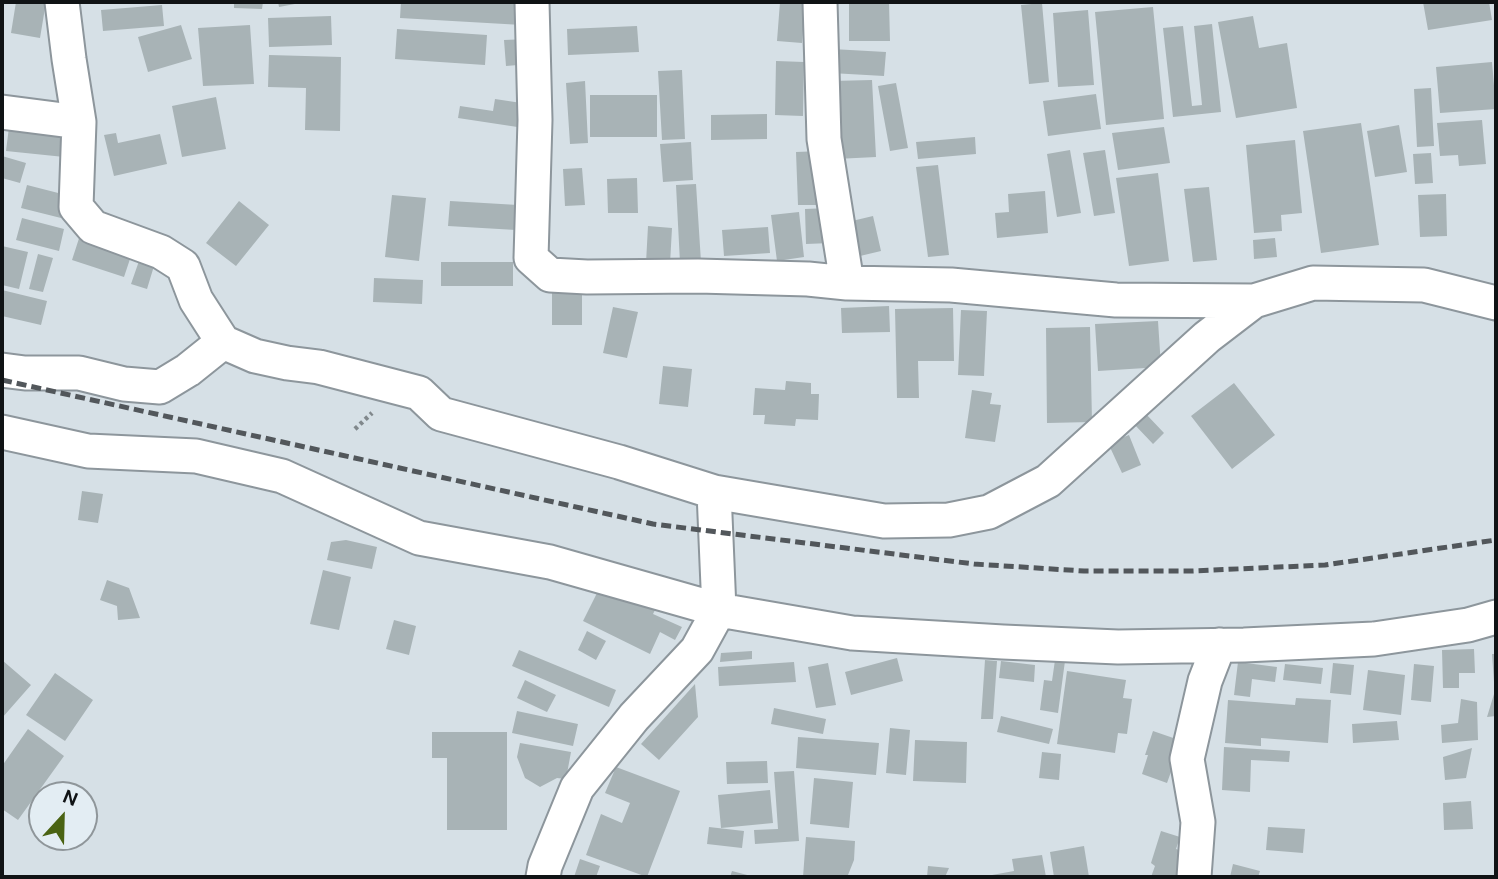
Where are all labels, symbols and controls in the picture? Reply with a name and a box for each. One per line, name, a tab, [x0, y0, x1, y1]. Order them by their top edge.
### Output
north arrow	[28, 781, 98, 851]
text: N	[59, 784, 81, 812]

